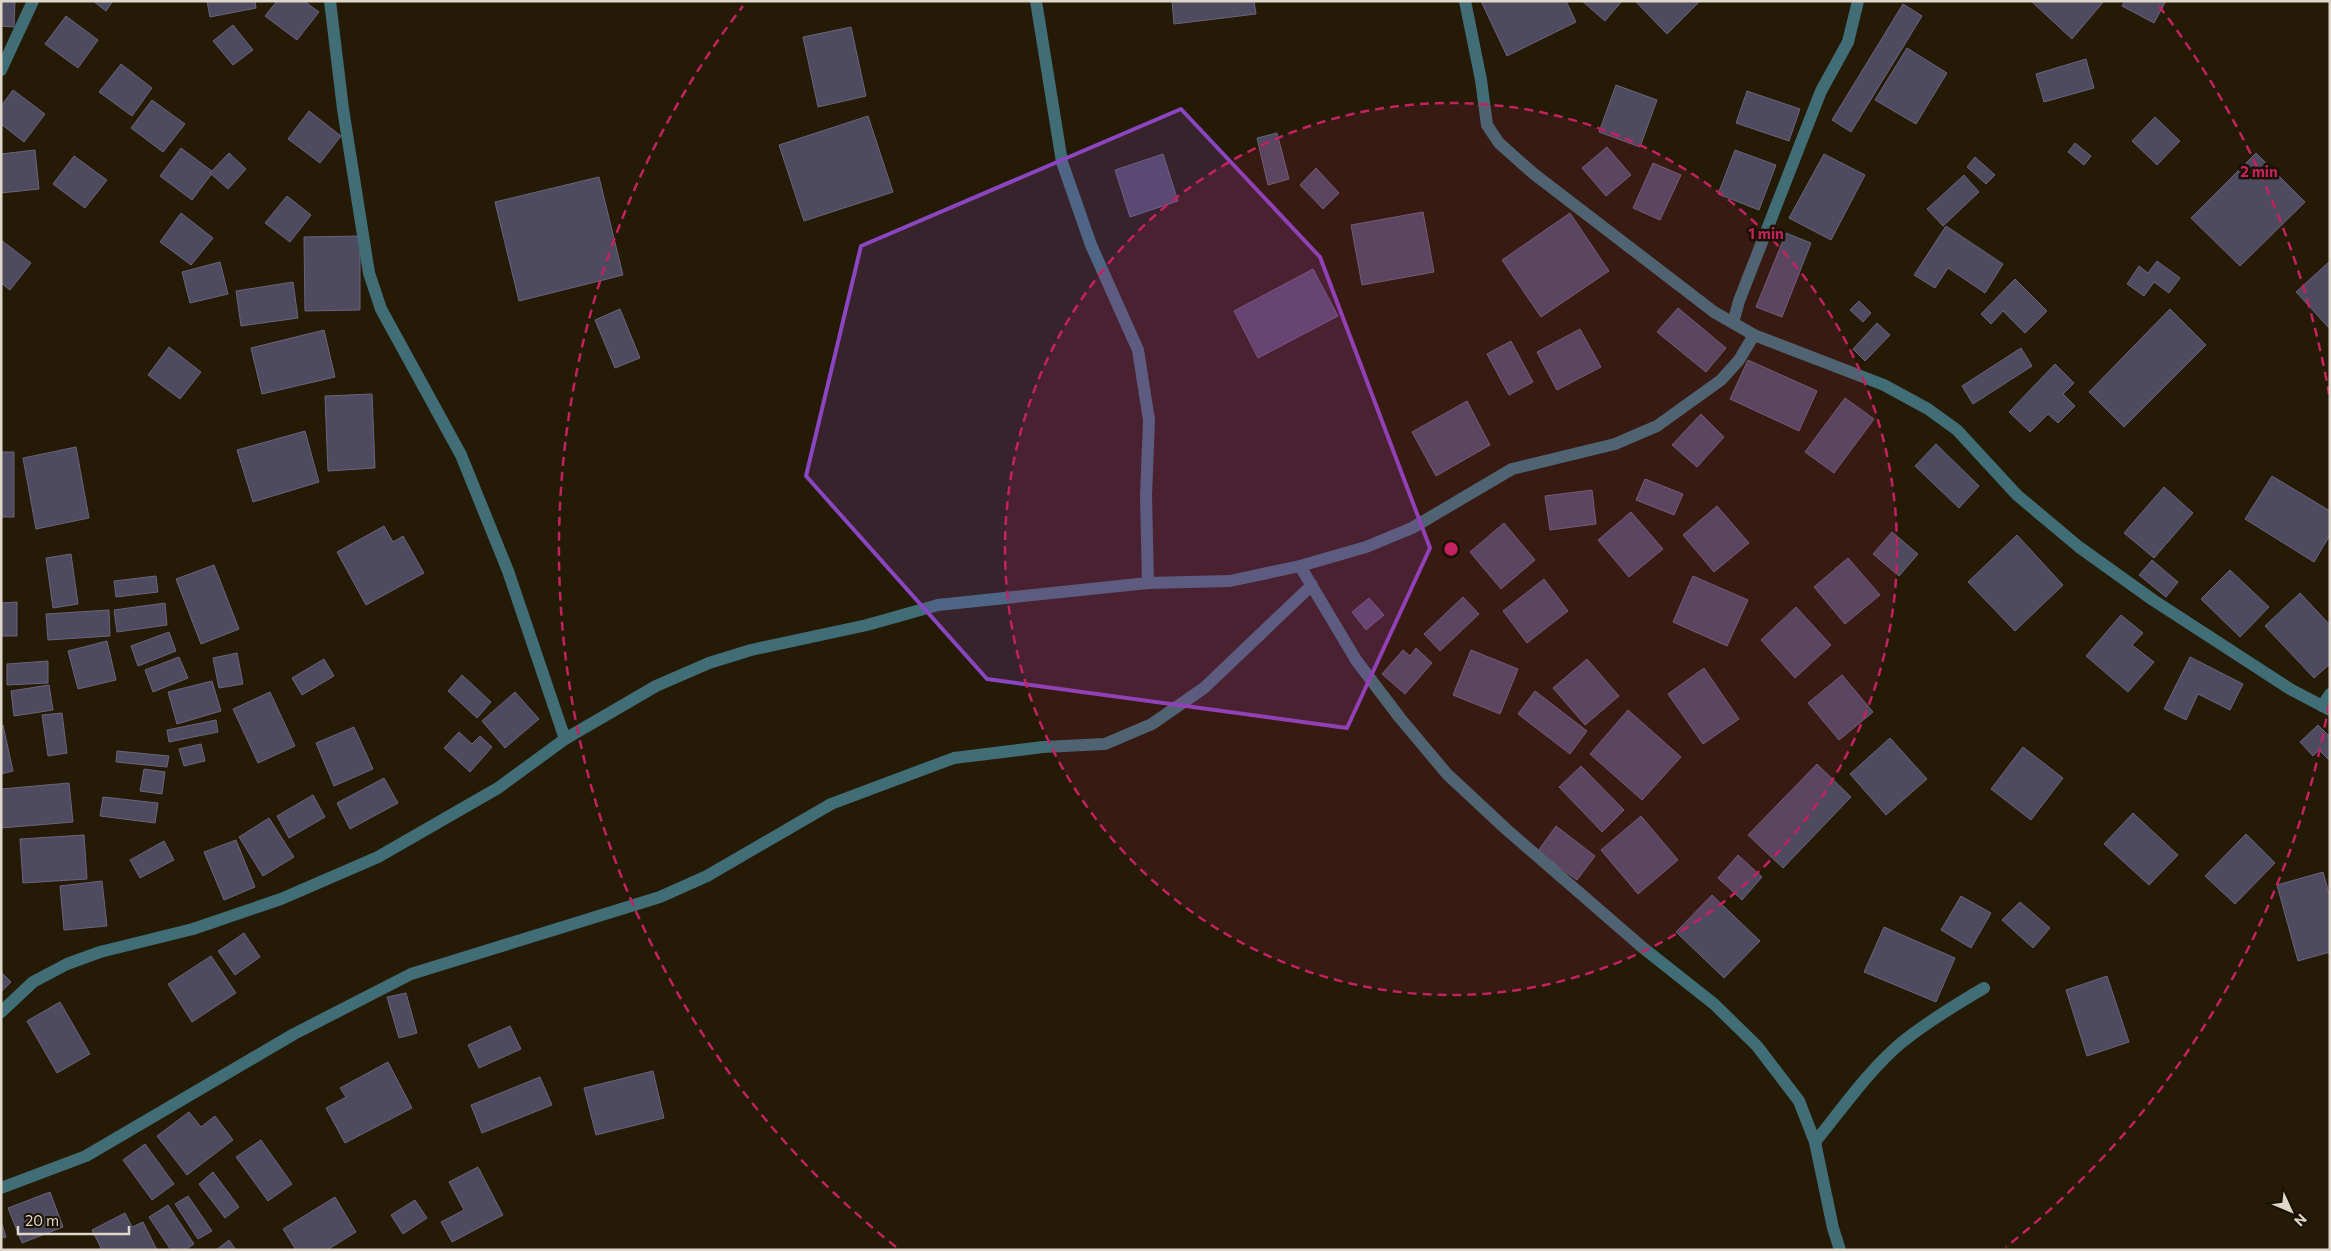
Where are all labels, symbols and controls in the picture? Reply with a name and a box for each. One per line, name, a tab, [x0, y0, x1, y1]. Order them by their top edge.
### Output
text: 2 min	[2240, 162, 2278, 180]
text: 1 min	[1748, 224, 1784, 242]
centre of rings	[1442, 540, 1460, 558]
north arrow	[2266, 1186, 2316, 1236]
scale bar	[18, 1204, 129, 1236]
text: 20 m	[25, 1211, 59, 1229]
text: N	[2291, 1211, 2310, 1230]

